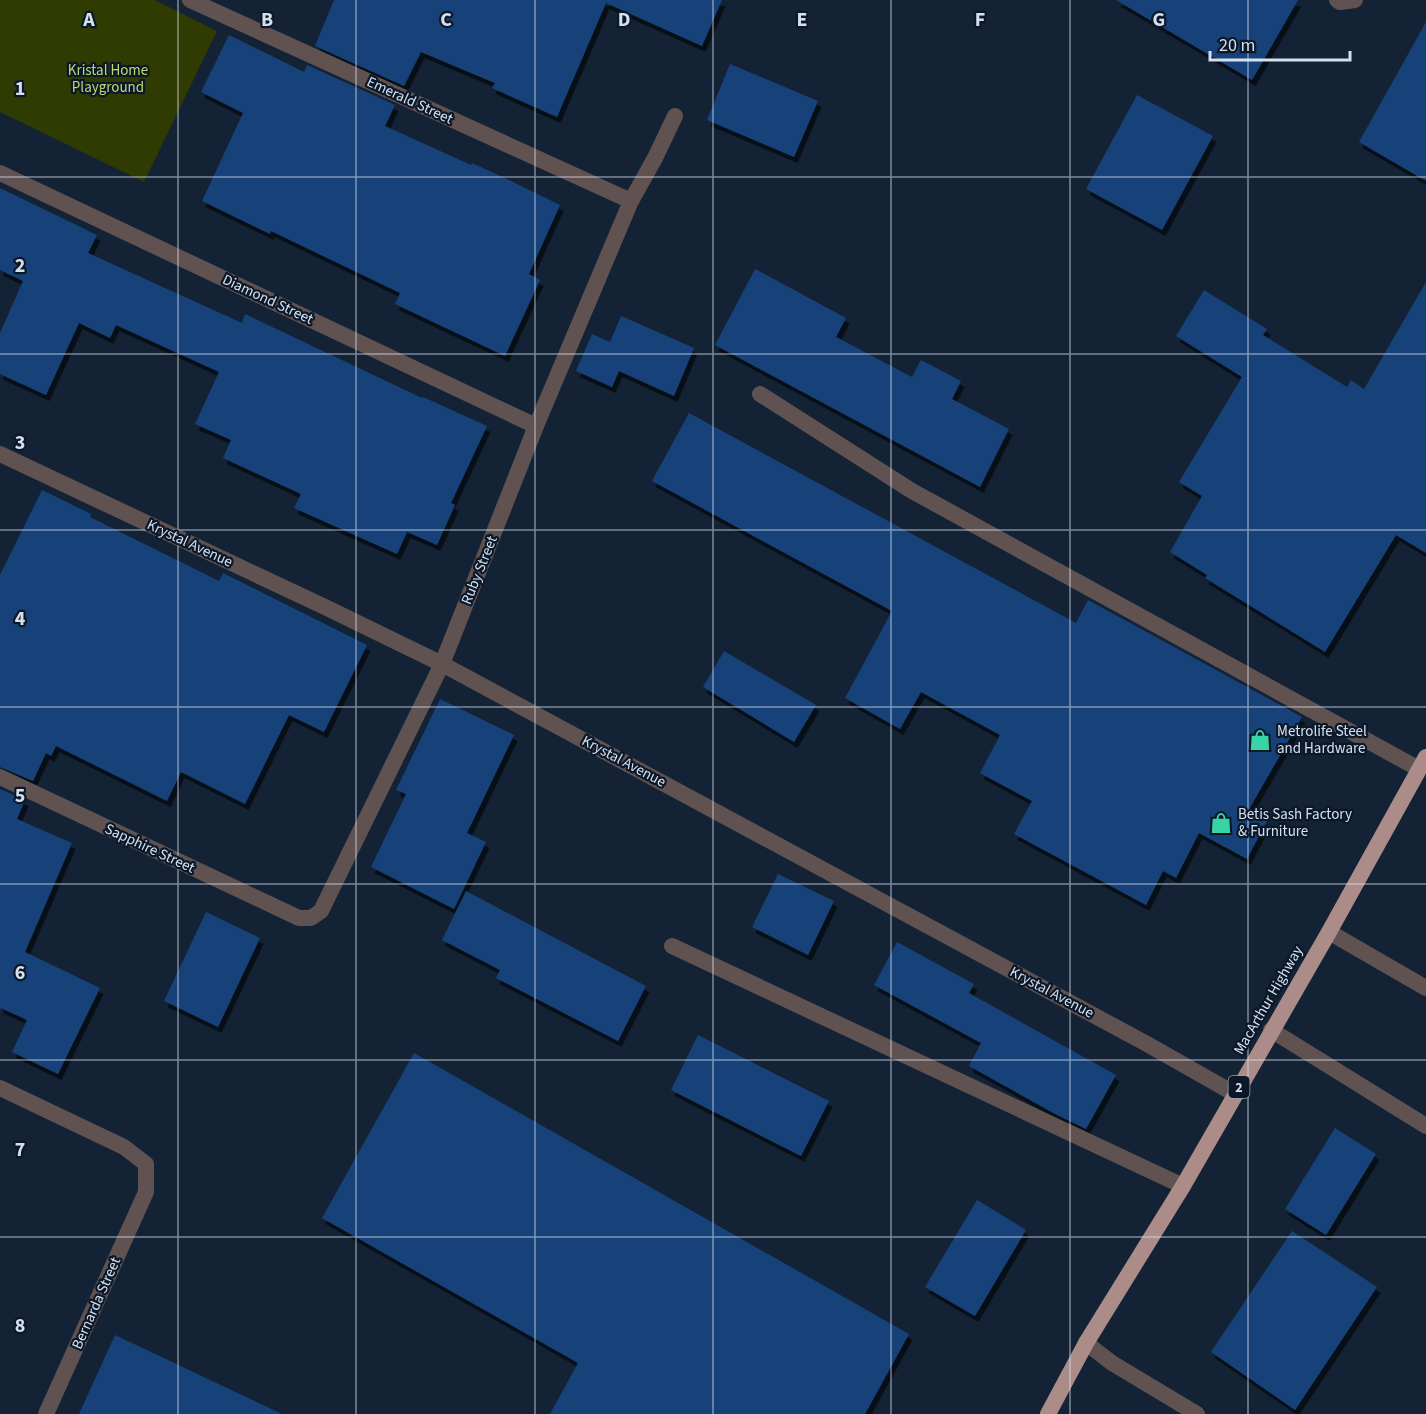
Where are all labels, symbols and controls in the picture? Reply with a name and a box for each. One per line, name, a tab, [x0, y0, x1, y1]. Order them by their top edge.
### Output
text: A	[82, 6, 95, 34]
text: B	[261, 6, 273, 34]
text: C	[440, 6, 452, 34]
text: D	[618, 6, 630, 34]
text: E	[797, 6, 807, 34]
text: F	[975, 6, 985, 34]
text: G	[1153, 6, 1165, 34]
scale bar	[1210, 24, 1350, 62]
text: 20 m	[1219, 33, 1255, 58]
park label: Kristal Home Playground	[68, 60, 148, 98]
street label: Emerald Street	[363, 71, 456, 130]
text: 1	[15, 75, 25, 103]
text: 2	[15, 252, 25, 280]
street label: Diamond Street	[219, 269, 317, 330]
text: 3	[15, 429, 25, 457]
street label: Krystal Avenue	[143, 514, 236, 573]
street label: Ruby Street	[456, 533, 503, 608]
text: 4	[15, 605, 26, 633]
place label: Metrolife Steel and Hardware	[1277, 721, 1367, 759]
shop icon: Metrolife Steel and Hardware	[1248, 728, 1272, 752]
street label: Krystal Avenue	[578, 730, 670, 792]
text: 5	[15, 782, 25, 810]
place label: Betis Sash Factory & Furniture	[1238, 804, 1352, 842]
shop icon: Betis Sash Factory & Furniture	[1209, 811, 1233, 835]
street label: Sapphire Street	[101, 818, 198, 878]
street label: MacArthur Highway	[1229, 942, 1308, 1059]
text: 6	[15, 959, 25, 987]
street label: Krystal Avenue	[1006, 961, 1098, 1023]
road number: 2	[1228, 1076, 1250, 1098]
text: 7	[15, 1136, 25, 1164]
street label: Bernarda Street	[67, 1254, 126, 1353]
text: 8	[15, 1312, 25, 1340]

